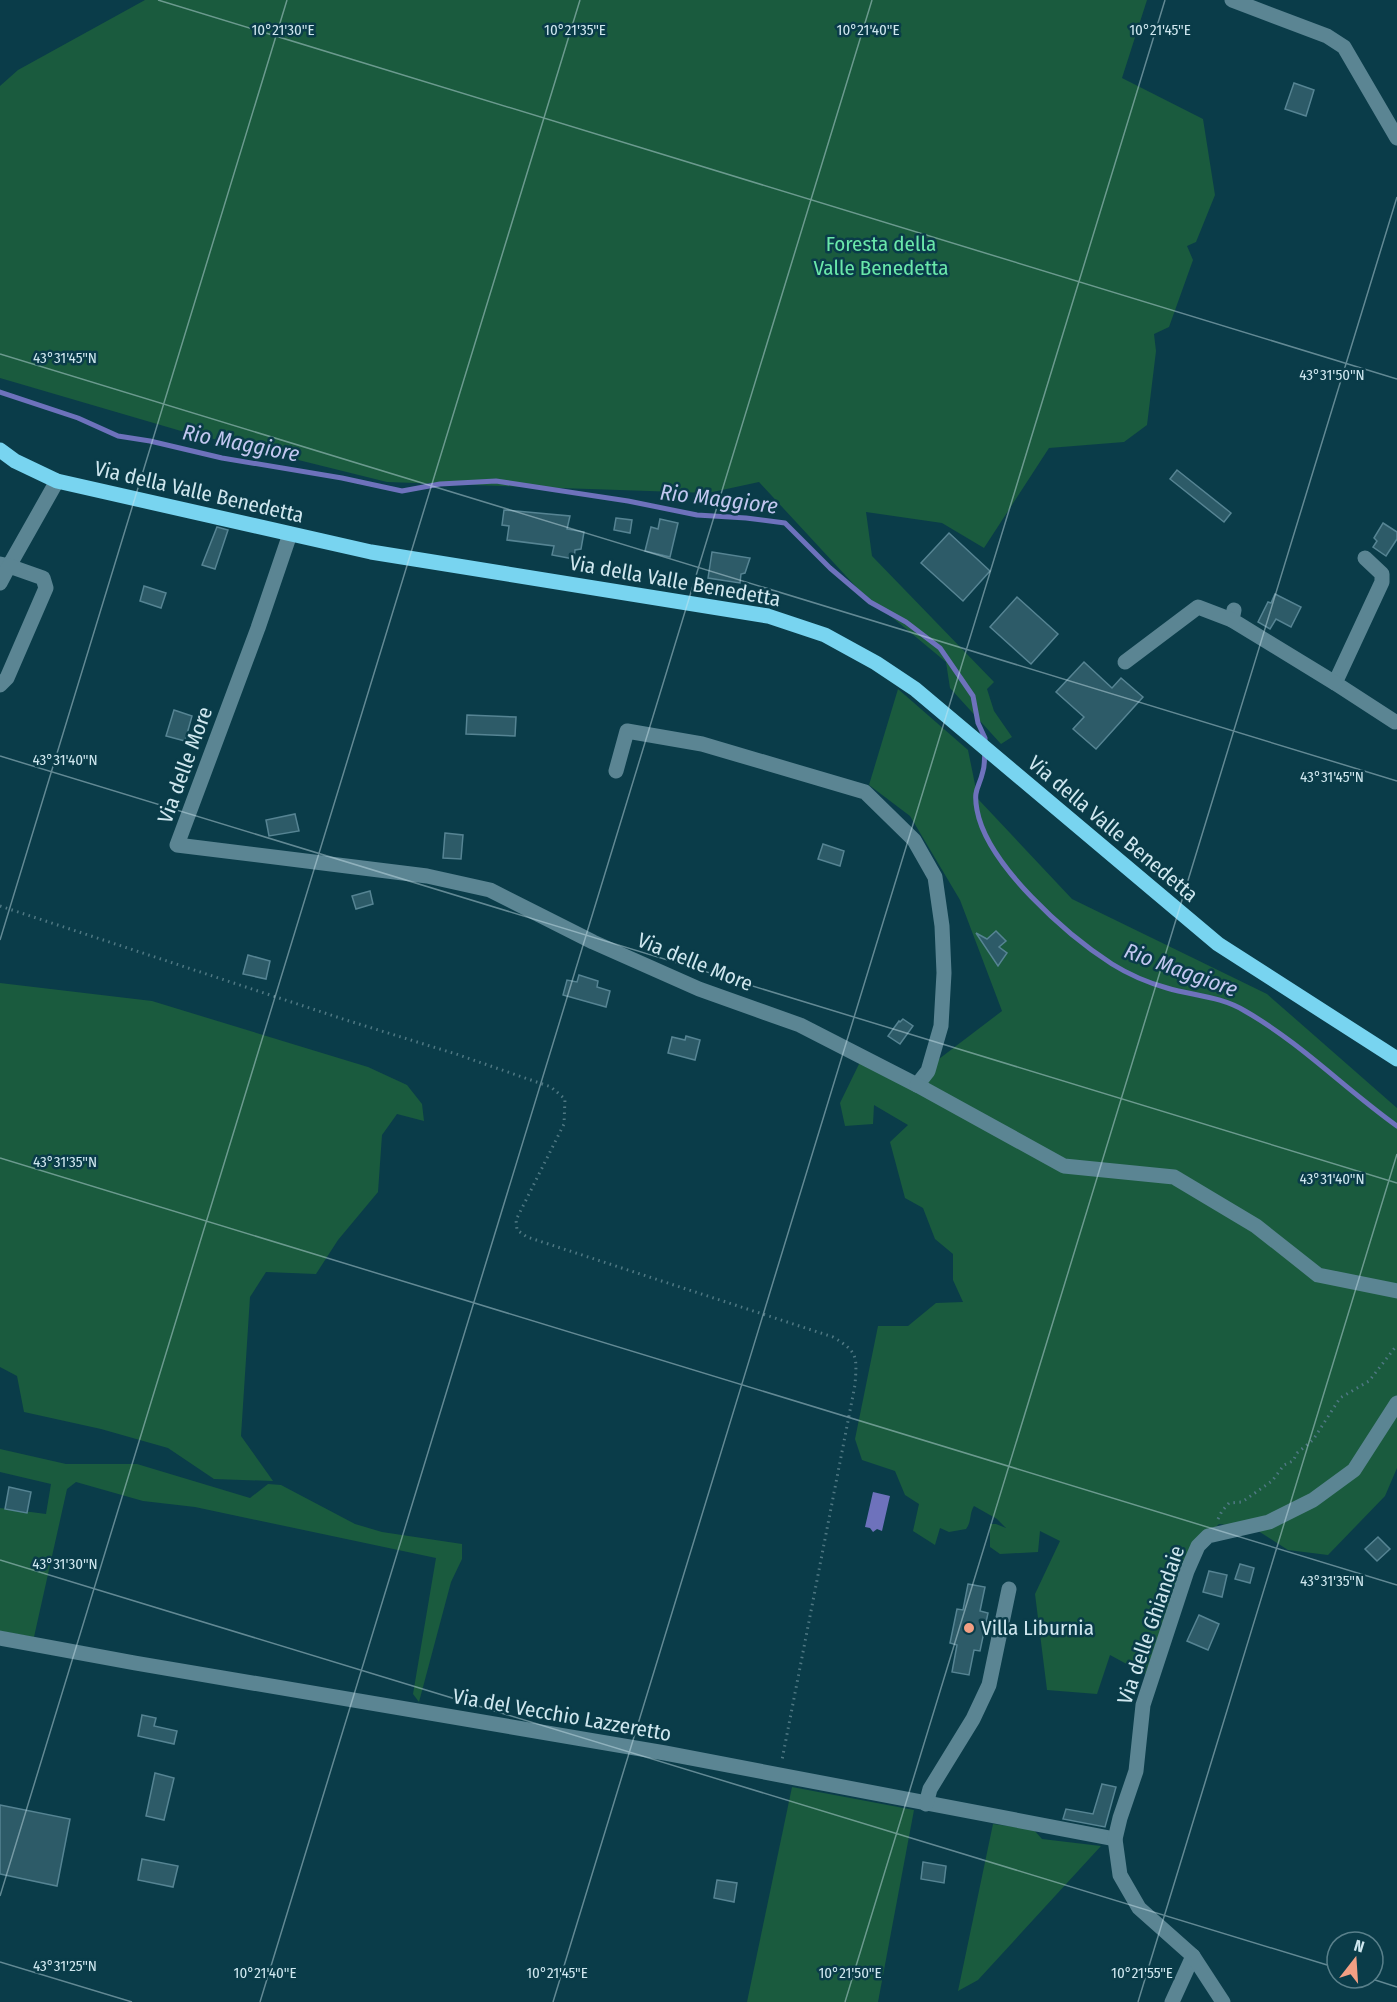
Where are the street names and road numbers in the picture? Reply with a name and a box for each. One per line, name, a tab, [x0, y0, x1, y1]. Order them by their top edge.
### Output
street label: Via della Valle Benedetta	[92, 455, 306, 529]
street label: Via della Valle Benedetta	[567, 550, 783, 612]
street label: Via delle More	[152, 703, 218, 827]
street label: Via della Valle Benedetta	[1023, 750, 1203, 908]
street label: Via delle More	[633, 927, 757, 997]
street label: Via delle Ghiandaie	[1112, 1542, 1190, 1708]
street label: Via del Vecchio Lazzeretto	[451, 1683, 673, 1747]

